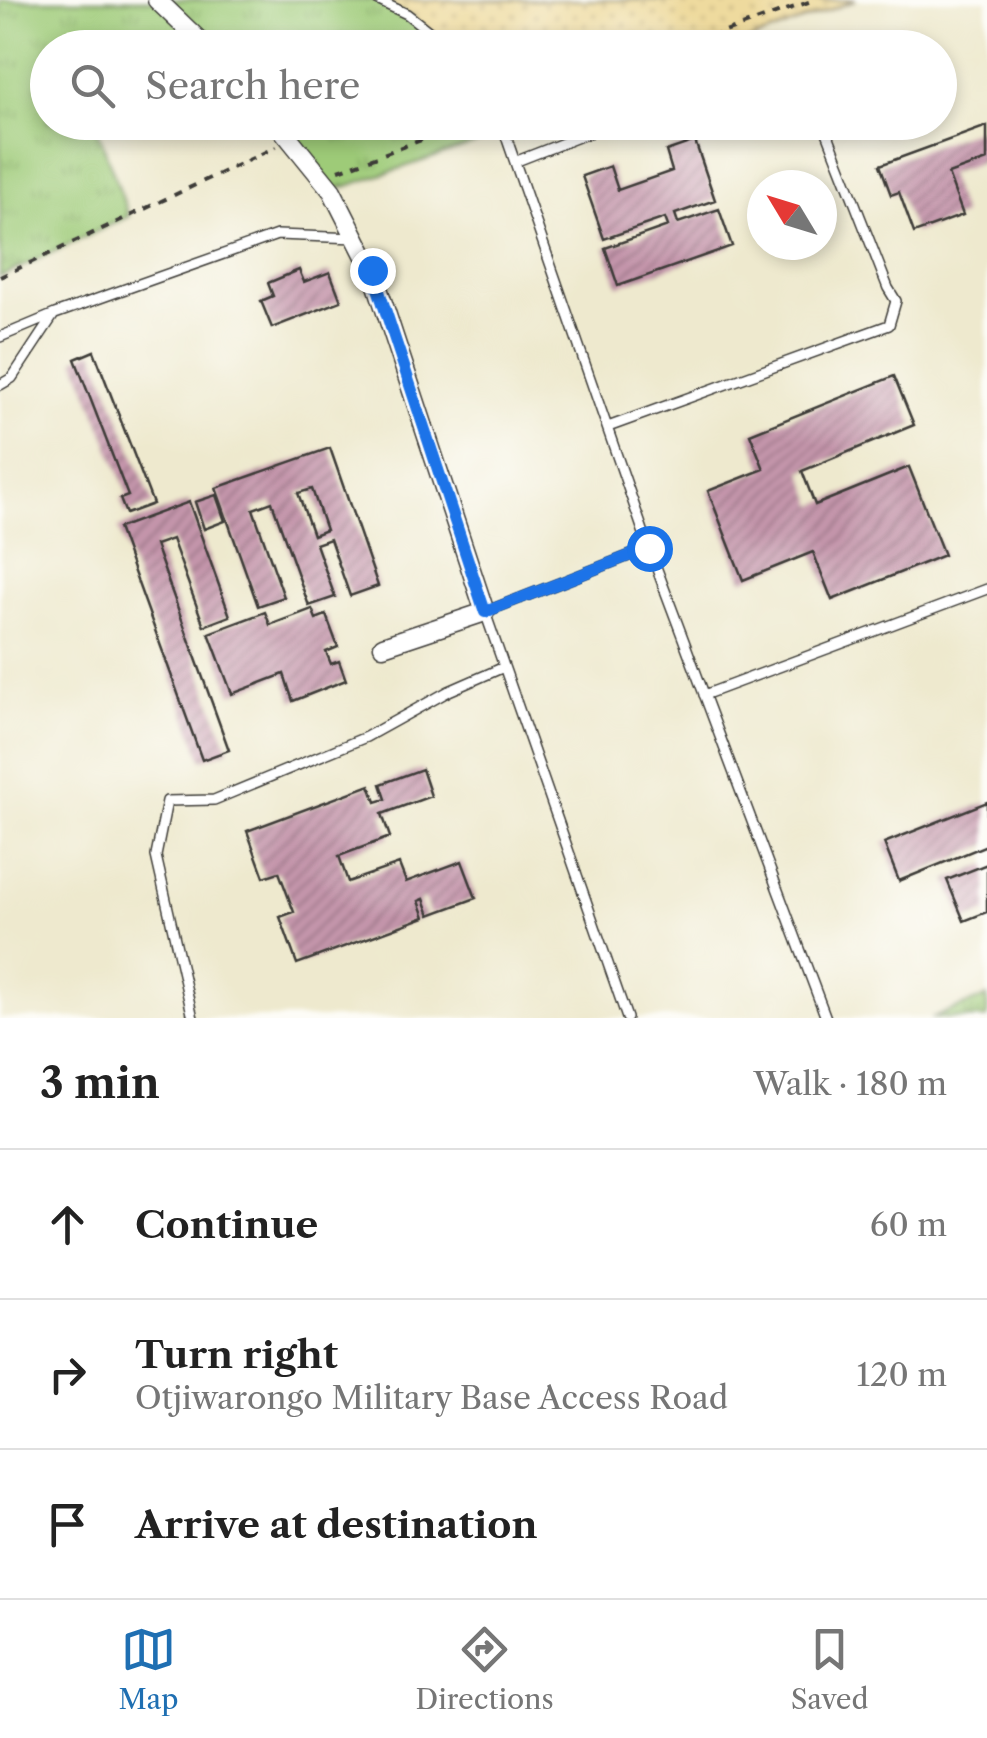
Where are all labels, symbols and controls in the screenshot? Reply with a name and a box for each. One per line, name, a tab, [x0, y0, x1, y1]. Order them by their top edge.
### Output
search box	[30, 30, 957, 140]
icon: search	[65, 58, 120, 113]
text: Search here	[145, 62, 360, 109]
north arrow	[747, 170, 837, 260]
route end	[350, 248, 396, 294]
route start	[627, 526, 673, 572]
text: 3 min	[40, 1057, 160, 1109]
text: Walk · 180 m	[754, 1064, 947, 1103]
icon: ahead	[40, 1197, 95, 1252]
text: Continue	[135, 1201, 318, 1248]
text: 60 m	[870, 1205, 947, 1244]
text: Turn right	[135, 1331, 338, 1378]
icon: right	[40, 1347, 95, 1402]
text: 120 m	[857, 1355, 947, 1394]
text: Otjiwarongo Military Base Access Road	[135, 1378, 728, 1417]
icon: arrive	[40, 1497, 95, 1552]
text: Arrive at destination	[135, 1501, 538, 1548]
tab: Map	[118, 1622, 179, 1716]
tab: Directions	[415, 1622, 554, 1716]
tab: Saved	[791, 1622, 869, 1716]

